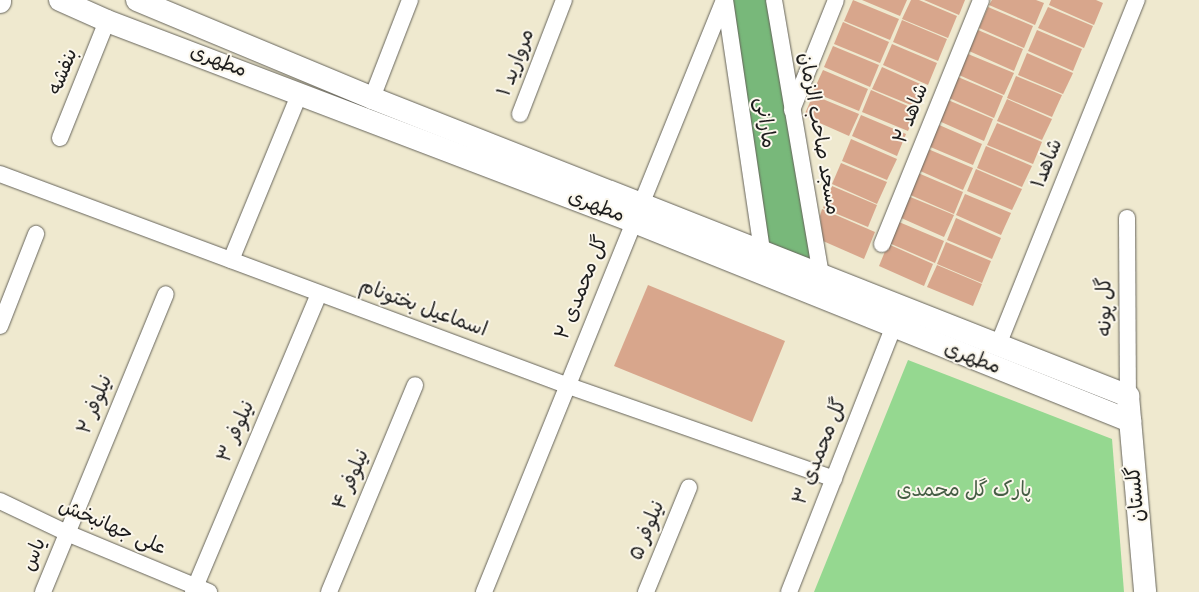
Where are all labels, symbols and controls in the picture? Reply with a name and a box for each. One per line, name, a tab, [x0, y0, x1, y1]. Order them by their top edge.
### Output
street label: مروارید ۱	[493, 26, 541, 100]
street label: مطهری	[186, 40, 250, 84]
street label: بنفشه	[44, 45, 84, 99]
street label: مسجد صاحب الزمان	[792, 51, 844, 217]
street label: شاهد ۲	[889, 81, 935, 147]
street label: مارانی	[749, 96, 779, 150]
street label: شاهد۱	[1027, 136, 1069, 192]
street label: مطهری	[564, 185, 628, 229]
street label: گل محمدی ۲	[551, 233, 615, 343]
street label: اسماعیل بختونام	[356, 275, 490, 343]
street label: گل پونه	[1094, 277, 1118, 337]
street label: مطهری	[940, 337, 1004, 381]
street label: نیلوفر ۲	[73, 372, 119, 438]
street label: گل محمدی ۳	[789, 395, 853, 509]
street label: نیلوفر ۳	[213, 398, 261, 466]
street label: نیلوفر ۴	[329, 446, 375, 514]
street label: گلستان	[1123, 465, 1151, 523]
park label: پارک گل محمدی	[896, 479, 1032, 503]
street label: علی جهانبخش	[55, 495, 169, 561]
street label: نیلوفر ۵	[625, 498, 671, 564]
street label: یاس	[18, 535, 52, 575]

